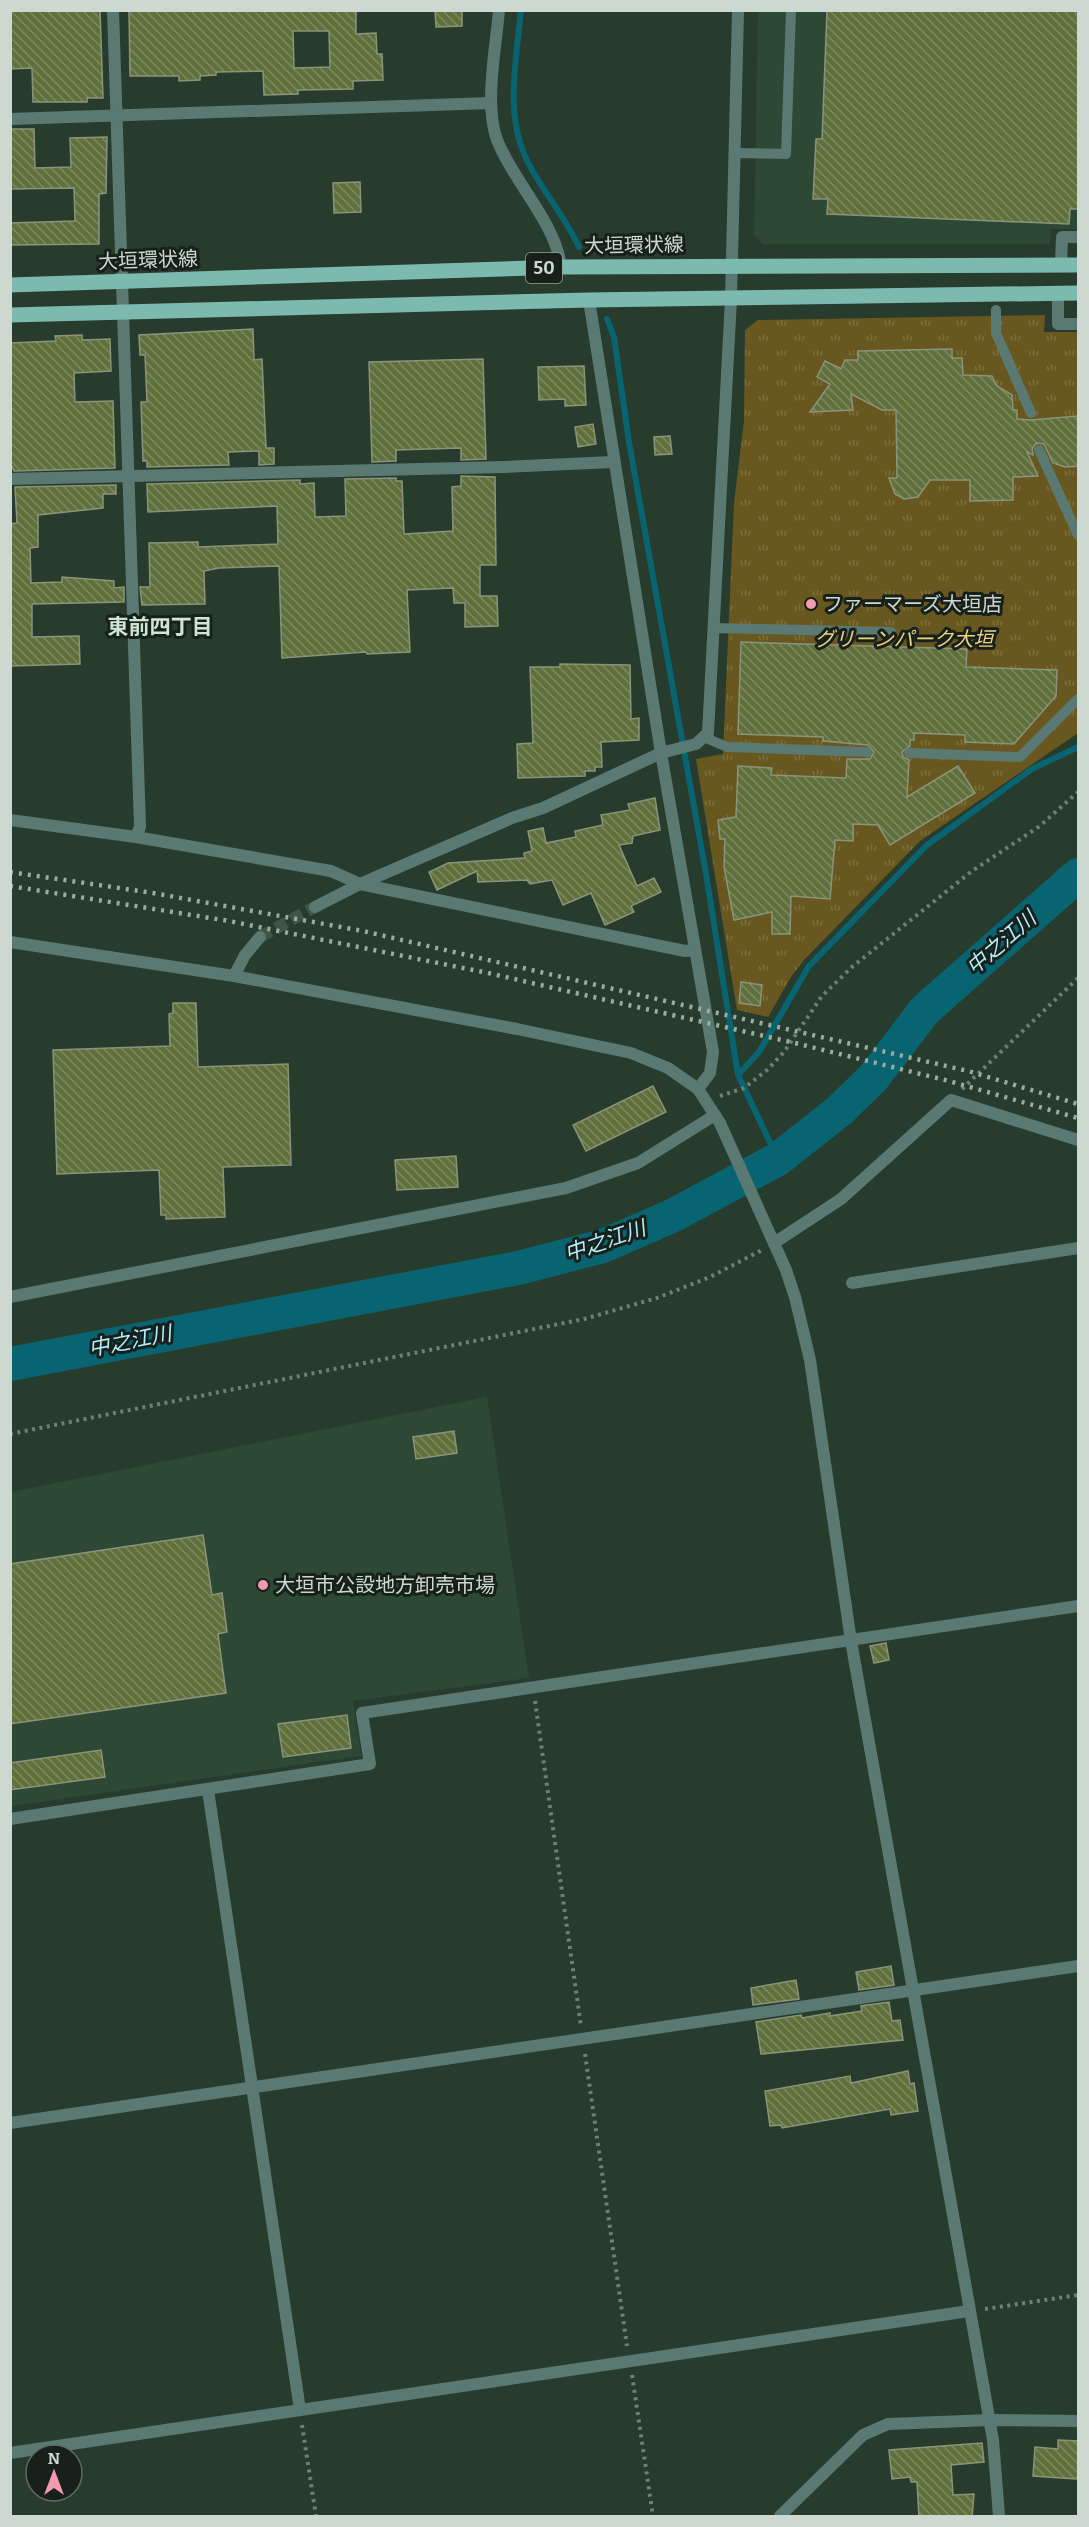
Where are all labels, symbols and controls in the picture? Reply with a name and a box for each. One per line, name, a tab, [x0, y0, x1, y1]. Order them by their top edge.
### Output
street label: 大垣環状線	[584, 232, 684, 258]
street label: 大垣環状線	[98, 246, 198, 274]
road number: 50	[526, 253, 562, 283]
place label: ファーマーズ大垣店	[823, 592, 1002, 616]
marker: ファーマーズ大垣店	[804, 597, 818, 611]
district label: 東前四丁目	[108, 614, 213, 640]
park label: グリーンパーク大垣	[815, 627, 996, 651]
water label: 中之江川	[961, 904, 1043, 980]
water label: 中之江川	[561, 1214, 651, 1267]
water label: 中之江川	[86, 1320, 176, 1362]
place label: 大垣市公設地方卸売市場	[275, 1573, 495, 1597]
marker: 大垣市公設地方卸売市場	[256, 1578, 270, 1592]
north arrow	[24, 2443, 84, 2503]
text: N	[48, 2449, 60, 2468]

